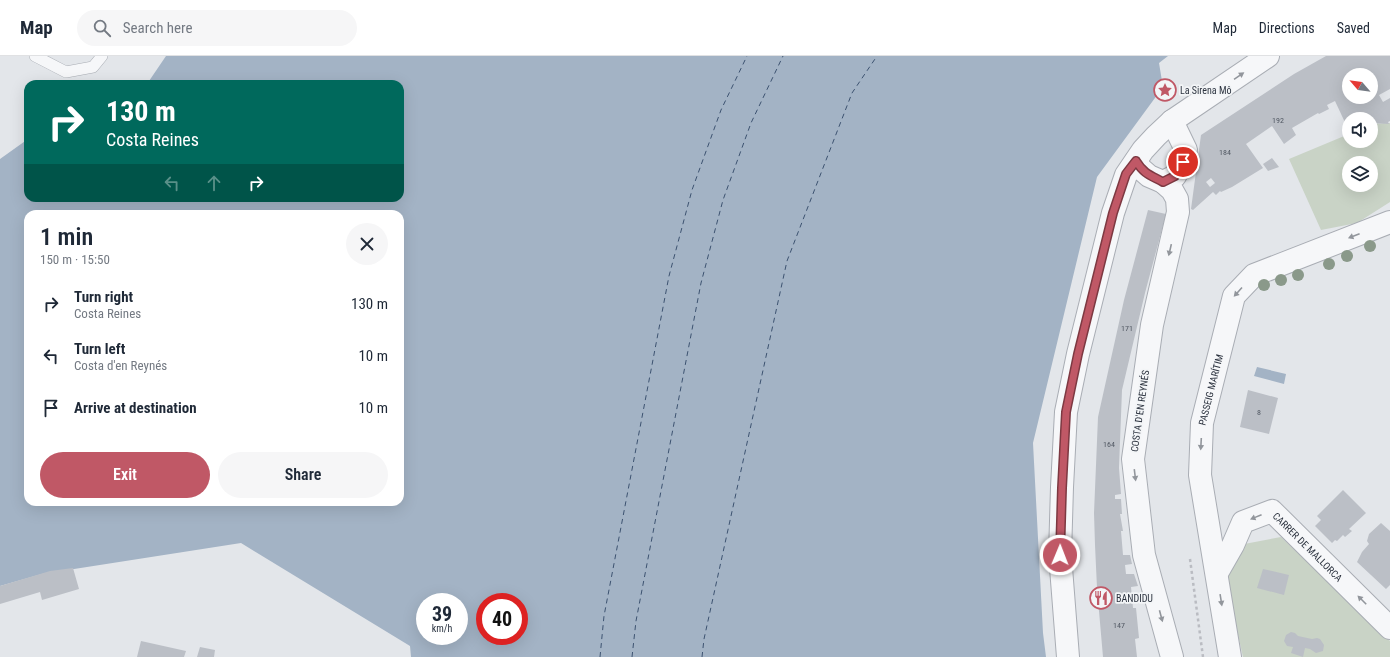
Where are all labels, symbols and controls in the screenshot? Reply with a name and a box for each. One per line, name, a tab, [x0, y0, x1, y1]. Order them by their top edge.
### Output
search box	[77, 10, 357, 46]
text: Map	[20, 16, 53, 39]
icon: search	[91, 17, 113, 39]
text: Search here	[123, 19, 193, 37]
text: Map	[1213, 20, 1237, 36]
text: Directions	[1259, 20, 1315, 36]
text: Saved	[1337, 20, 1370, 36]
north arrow	[1342, 68, 1378, 104]
map controls	[1342, 68, 1378, 192]
one-way arrow	[1233, 72, 1245, 79]
place icon: La Sirena Mô	[1152, 77, 1178, 103]
place label: La Sirena Mô	[1180, 85, 1231, 96]
text: 130 m	[106, 95, 176, 128]
icon: right	[40, 96, 92, 148]
button: sound	[1342, 112, 1378, 148]
house number: 192	[1272, 116, 1284, 125]
text: Costa Reines	[106, 129, 199, 150]
pin	[1166, 145, 1200, 179]
house number: 184	[1219, 148, 1231, 157]
icon: arrive	[1172, 151, 1194, 173]
button: layers	[1342, 156, 1378, 192]
icon: left	[161, 172, 183, 194]
icon: ahead	[203, 172, 225, 194]
icon: right	[245, 172, 267, 194]
text: 1 min	[40, 223, 93, 251]
button: close	[346, 223, 388, 265]
one-way arrow	[1347, 234, 1359, 240]
one-way arrow	[1166, 244, 1172, 257]
text: 150 m · 15:50	[40, 252, 110, 267]
one-way arrow	[1234, 286, 1243, 297]
text: Turn right	[74, 288, 133, 306]
icon: right	[40, 293, 62, 315]
text: 130 m	[351, 295, 388, 313]
text: Costa Reines	[74, 306, 141, 321]
house number: 171	[1121, 324, 1133, 333]
text: Turn left	[74, 340, 125, 358]
icon: left	[40, 345, 62, 367]
text: 10 m	[358, 347, 388, 365]
street label: PASSEIG MARÍTIM	[1196, 353, 1225, 426]
text: Costa d'en Reynés	[74, 358, 167, 373]
street label: COSTA D'EN REYNÉS	[1128, 369, 1151, 453]
icon: arrive	[40, 397, 62, 419]
text: Arrive at destination	[74, 399, 197, 417]
text: 10 m	[358, 399, 388, 417]
house number: 8	[1257, 408, 1261, 417]
one-way arrow	[1198, 438, 1205, 450]
house number: 164	[1103, 440, 1115, 449]
button: Exit	[40, 452, 210, 498]
button: Share	[218, 452, 388, 498]
one-way arrow	[1132, 469, 1138, 481]
street label: CARRER DE MALLORCA	[1271, 510, 1345, 584]
one-way arrow	[1251, 514, 1262, 520]
position arrow	[1039, 534, 1081, 576]
restaurant icon: BANDIDU	[1088, 585, 1114, 611]
speed limit sign: 40	[476, 593, 528, 645]
place label: BANDIDU	[1116, 593, 1153, 604]
one-way arrow	[1218, 594, 1224, 606]
one-way arrow	[1357, 595, 1367, 605]
text: 39	[432, 602, 452, 626]
one-way arrow	[1158, 610, 1164, 622]
house number: 147	[1113, 621, 1125, 630]
text: km/h	[432, 623, 452, 634]

